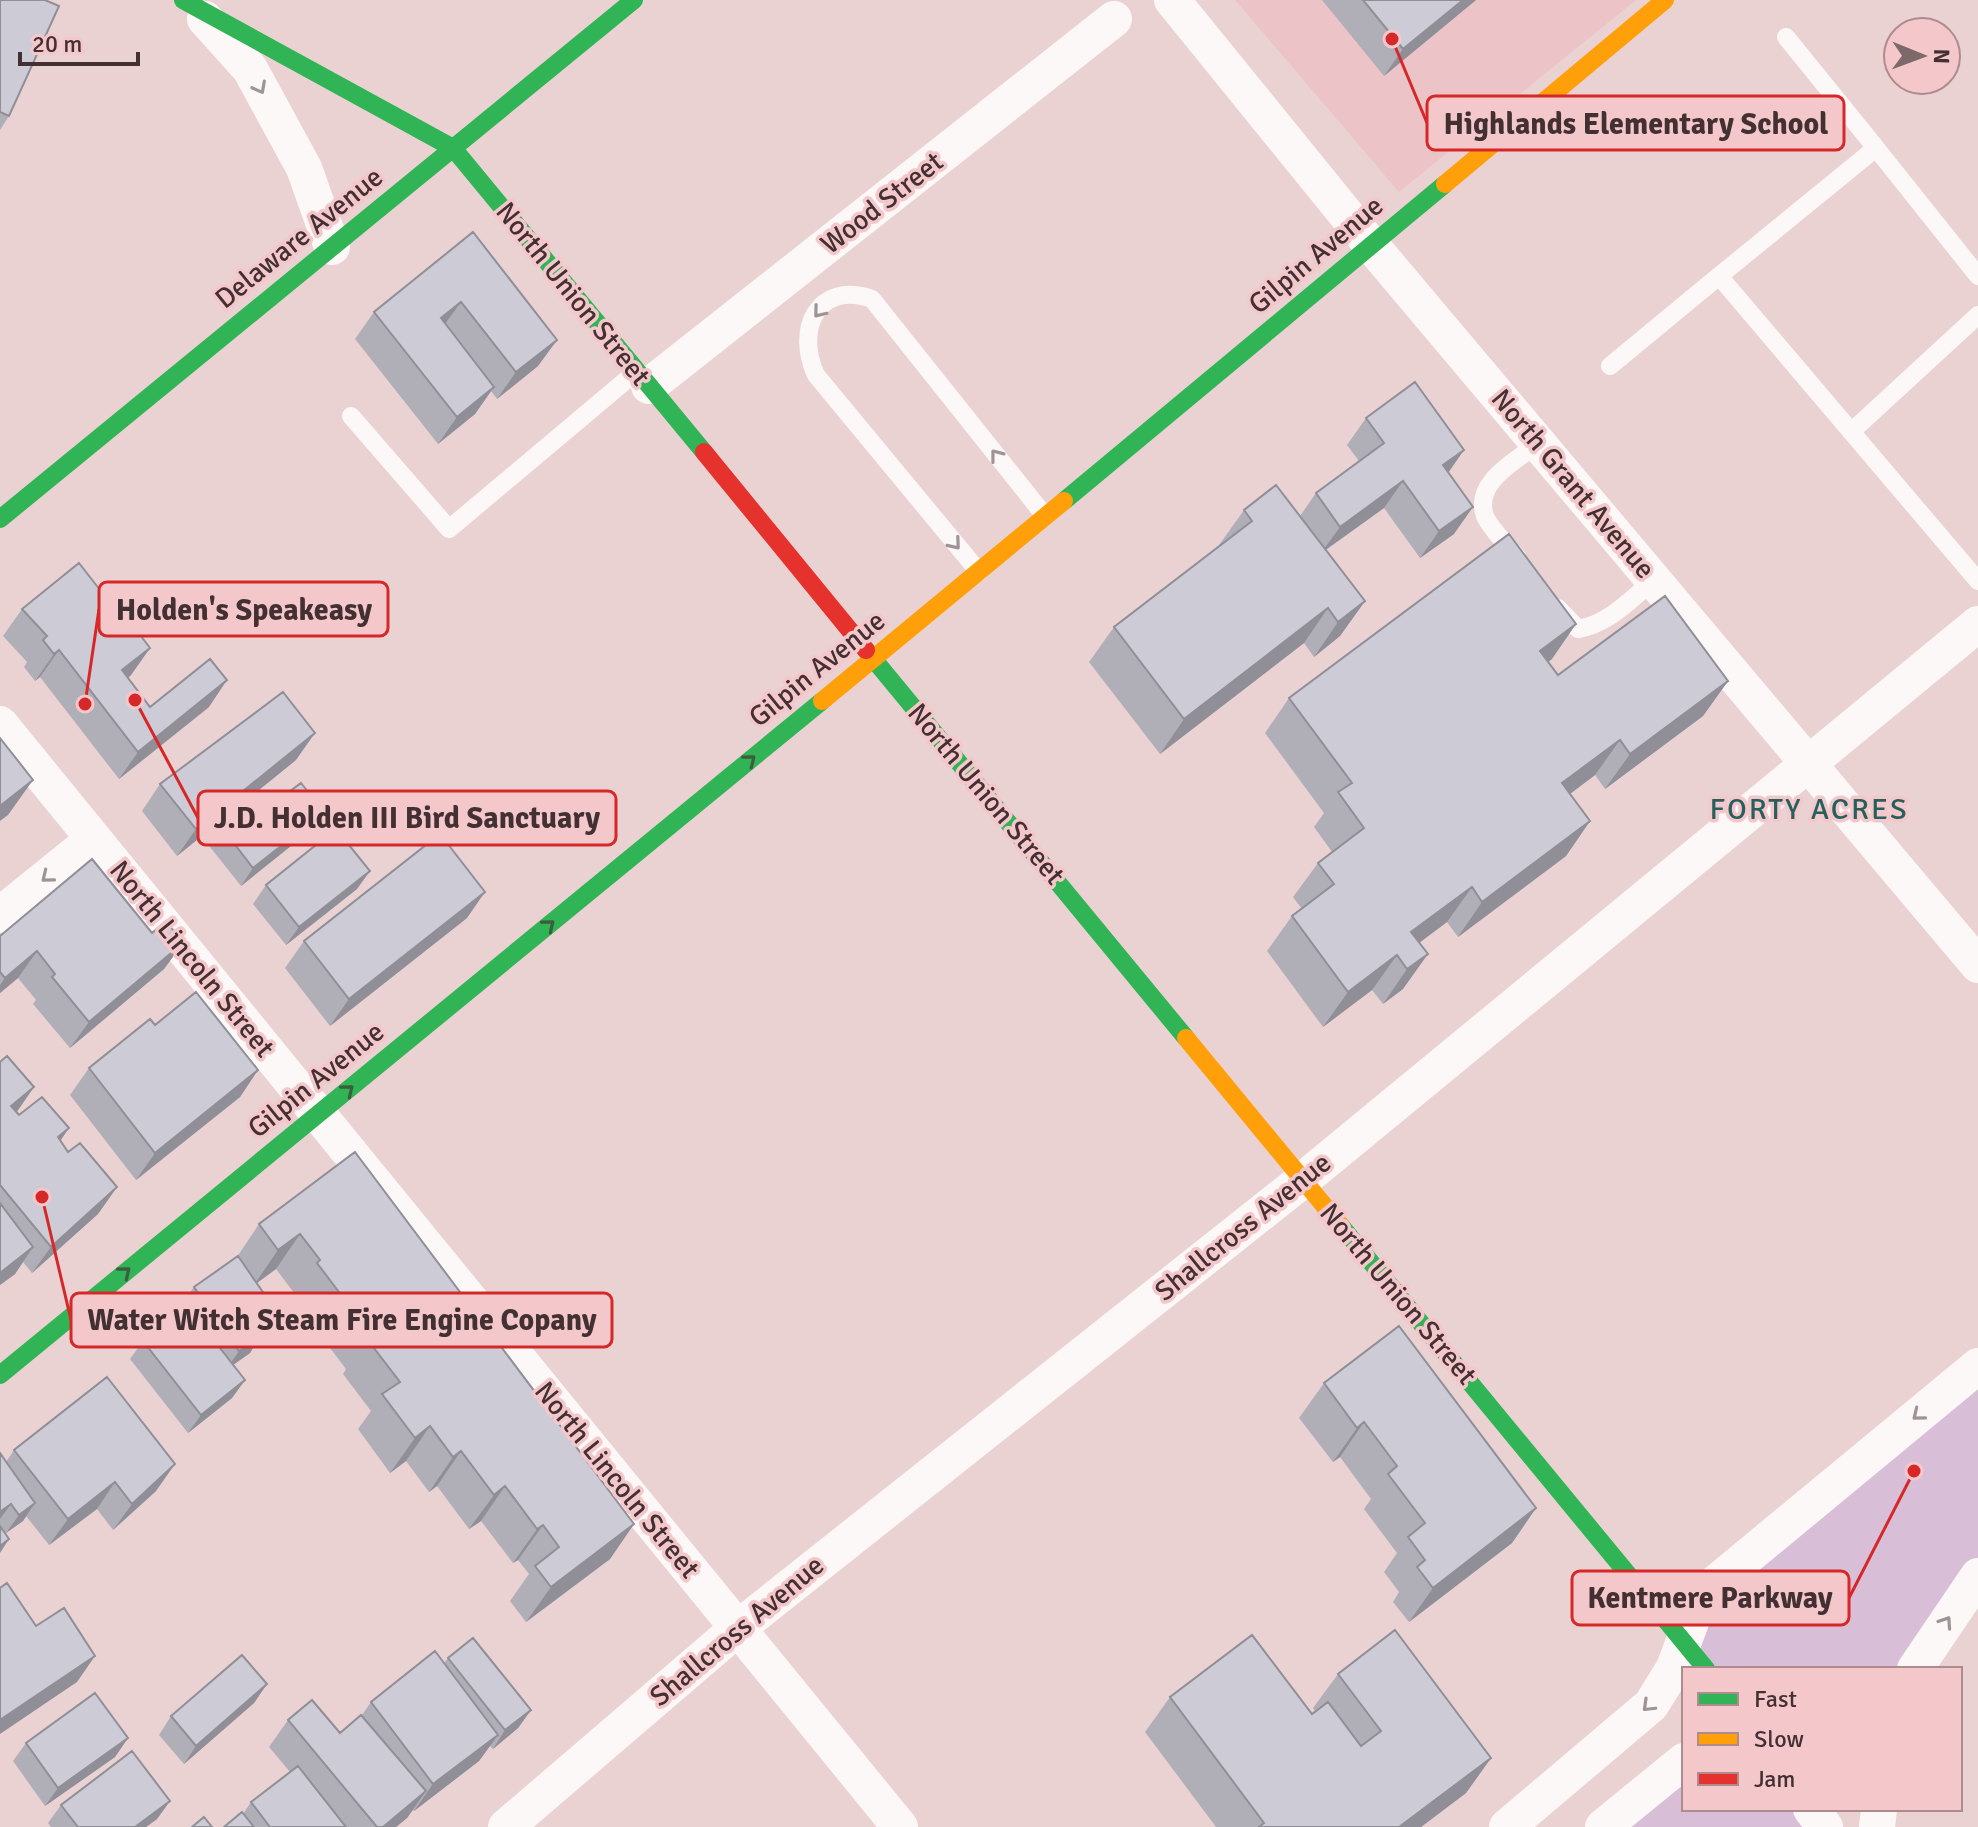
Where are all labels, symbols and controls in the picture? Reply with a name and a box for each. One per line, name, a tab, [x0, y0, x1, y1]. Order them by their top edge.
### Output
scale bar	[20, 16, 138, 66]
north arrow	[1882, 16, 1962, 96]
text: 20 m	[32, 29, 82, 59]
text: N	[1928, 48, 1955, 64]
one-way arrow	[250, 79, 265, 94]
callout: Highlands Elementary School	[1427, 96, 1844, 150]
text: Highlands Elementary School	[1444, 106, 1828, 143]
street label: Wood Street	[814, 145, 950, 261]
street label: Delaware Avenue	[208, 160, 390, 316]
street label: Gilpin Avenue	[1242, 189, 1390, 321]
street label: North Union Street	[489, 195, 658, 393]
one-way arrow	[815, 302, 829, 317]
street label: North Grant Avenue	[1484, 382, 1662, 586]
one-way arrow	[992, 449, 1006, 464]
one-way arrow	[945, 534, 960, 549]
callout: Holden's Speakeasy	[99, 582, 388, 636]
text: Holden's Speakeasy	[116, 592, 372, 629]
street label: Gilpin Avenue	[742, 604, 892, 734]
street label: North Union Street	[900, 696, 1072, 892]
one-way arrow	[741, 755, 755, 770]
callout: J.D. Holden III Bird Sanctuary	[198, 791, 616, 845]
district label: FORTY ACRES	[1709, 791, 1909, 828]
text: J.D. Holden III Bird Sanctuary	[214, 800, 600, 837]
street label: North Lincoln Street	[102, 854, 282, 1064]
one-way arrow	[42, 867, 56, 882]
one-way arrow	[540, 920, 554, 935]
street label: Gilpin Avenue	[241, 1015, 391, 1145]
one-way arrow	[339, 1085, 353, 1100]
street label: Shallcross Avenue	[1148, 1146, 1338, 1308]
street label: North Union Street	[1312, 1196, 1484, 1392]
one-way arrow	[116, 1268, 131, 1282]
callout: Water Witch Steam Fire Engine Copany	[71, 1293, 612, 1347]
text: Water Witch Steam Fire Engine Copany	[87, 1302, 597, 1339]
street label: North Lincoln Street	[527, 1375, 707, 1585]
one-way arrow	[1913, 1405, 1927, 1420]
street label: Shallcross Avenue	[643, 1548, 831, 1714]
callout: Kentmere Parkway	[1572, 1571, 1849, 1625]
text: Kentmere Parkway	[1587, 1580, 1833, 1617]
one-way arrow	[1936, 1617, 1951, 1631]
legend	[1682, 1667, 1962, 1811]
text: Fast	[1754, 1684, 1797, 1714]
one-way arrow	[1643, 1697, 1657, 1711]
text: Slow	[1754, 1724, 1804, 1754]
text: Jam	[1754, 1764, 1795, 1794]

